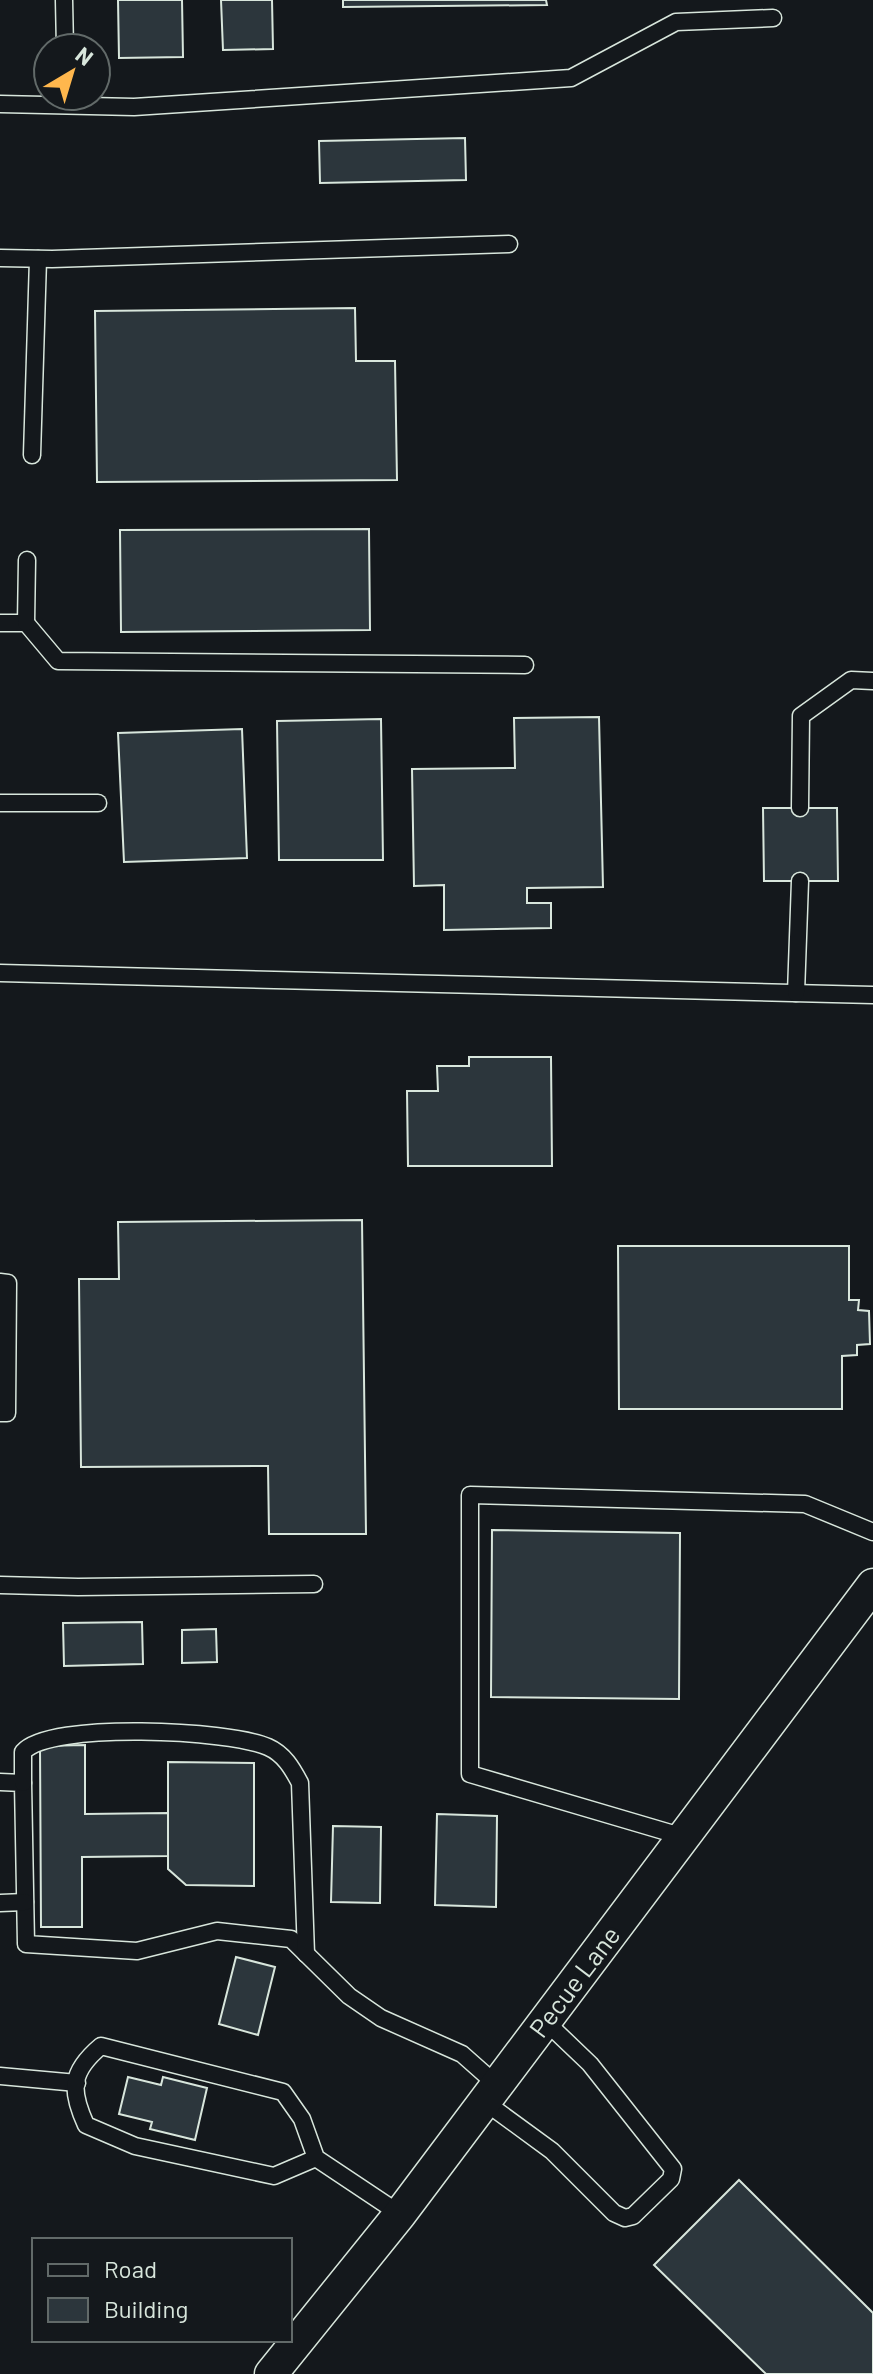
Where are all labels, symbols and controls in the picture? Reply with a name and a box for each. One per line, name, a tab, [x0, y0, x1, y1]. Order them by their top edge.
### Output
north arrow	[32, 32, 112, 112]
text: N	[71, 41, 99, 70]
street label: Pecue Lane	[522, 1919, 626, 2043]
legend	[32, 2238, 292, 2342]
text: Road	[104, 2254, 157, 2283]
text: Building	[104, 2294, 188, 2323]

